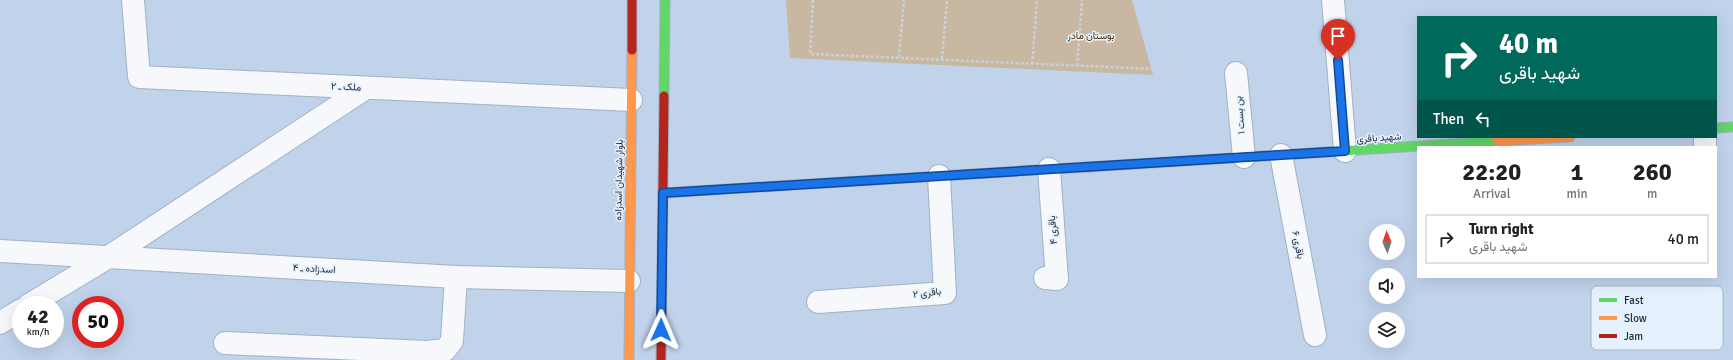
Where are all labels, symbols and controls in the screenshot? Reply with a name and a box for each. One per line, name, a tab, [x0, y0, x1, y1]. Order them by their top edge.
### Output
pin	[1321, 19, 1355, 60]
icon: arrive	[1327, 25, 1349, 47]
text: 40 m	[1499, 27, 1558, 61]
park label: بوستان مادر	[1067, 30, 1114, 42]
icon: right	[1433, 32, 1485, 84]
text: شهید باقری	[1499, 62, 1580, 84]
street label: ملک ـ ۲	[331, 80, 361, 94]
street label: بن بست ۱	[1232, 95, 1248, 135]
icon: left	[1472, 108, 1494, 130]
text: Then	[1433, 110, 1464, 128]
street label: شهید باقری	[1356, 130, 1402, 146]
street label: بلوار شهیدان اسدزاده	[612, 139, 626, 221]
text: 22:20	[1462, 157, 1521, 187]
text: 1	[1571, 157, 1583, 187]
text: 260	[1633, 157, 1672, 187]
text: Arrival	[1473, 186, 1510, 202]
text: min	[1567, 186, 1588, 202]
text: m	[1647, 186, 1657, 202]
street label: باقری ۴	[1046, 215, 1060, 245]
text: Turn right	[1469, 220, 1534, 238]
north arrow	[1369, 224, 1405, 260]
map controls	[1369, 224, 1405, 348]
icon: right	[1435, 228, 1457, 250]
street label: باقری ۶	[1289, 230, 1307, 260]
text: 40 m	[1668, 230, 1699, 248]
text: شهید باقری	[1469, 239, 1528, 255]
street label: اسدزاده ـ ۴	[292, 262, 336, 276]
button: sound	[1369, 268, 1405, 304]
street label: باقری ۲	[912, 285, 942, 301]
legend	[1591, 286, 1723, 350]
text: Fast	[1624, 294, 1644, 307]
speed limit sign: 50	[72, 296, 124, 348]
text: 42	[27, 304, 49, 329]
position arrow	[640, 309, 682, 351]
button: layers	[1369, 312, 1405, 348]
text: Slow	[1624, 312, 1647, 325]
text: km/h	[27, 326, 49, 338]
text: Jam	[1624, 330, 1643, 343]

